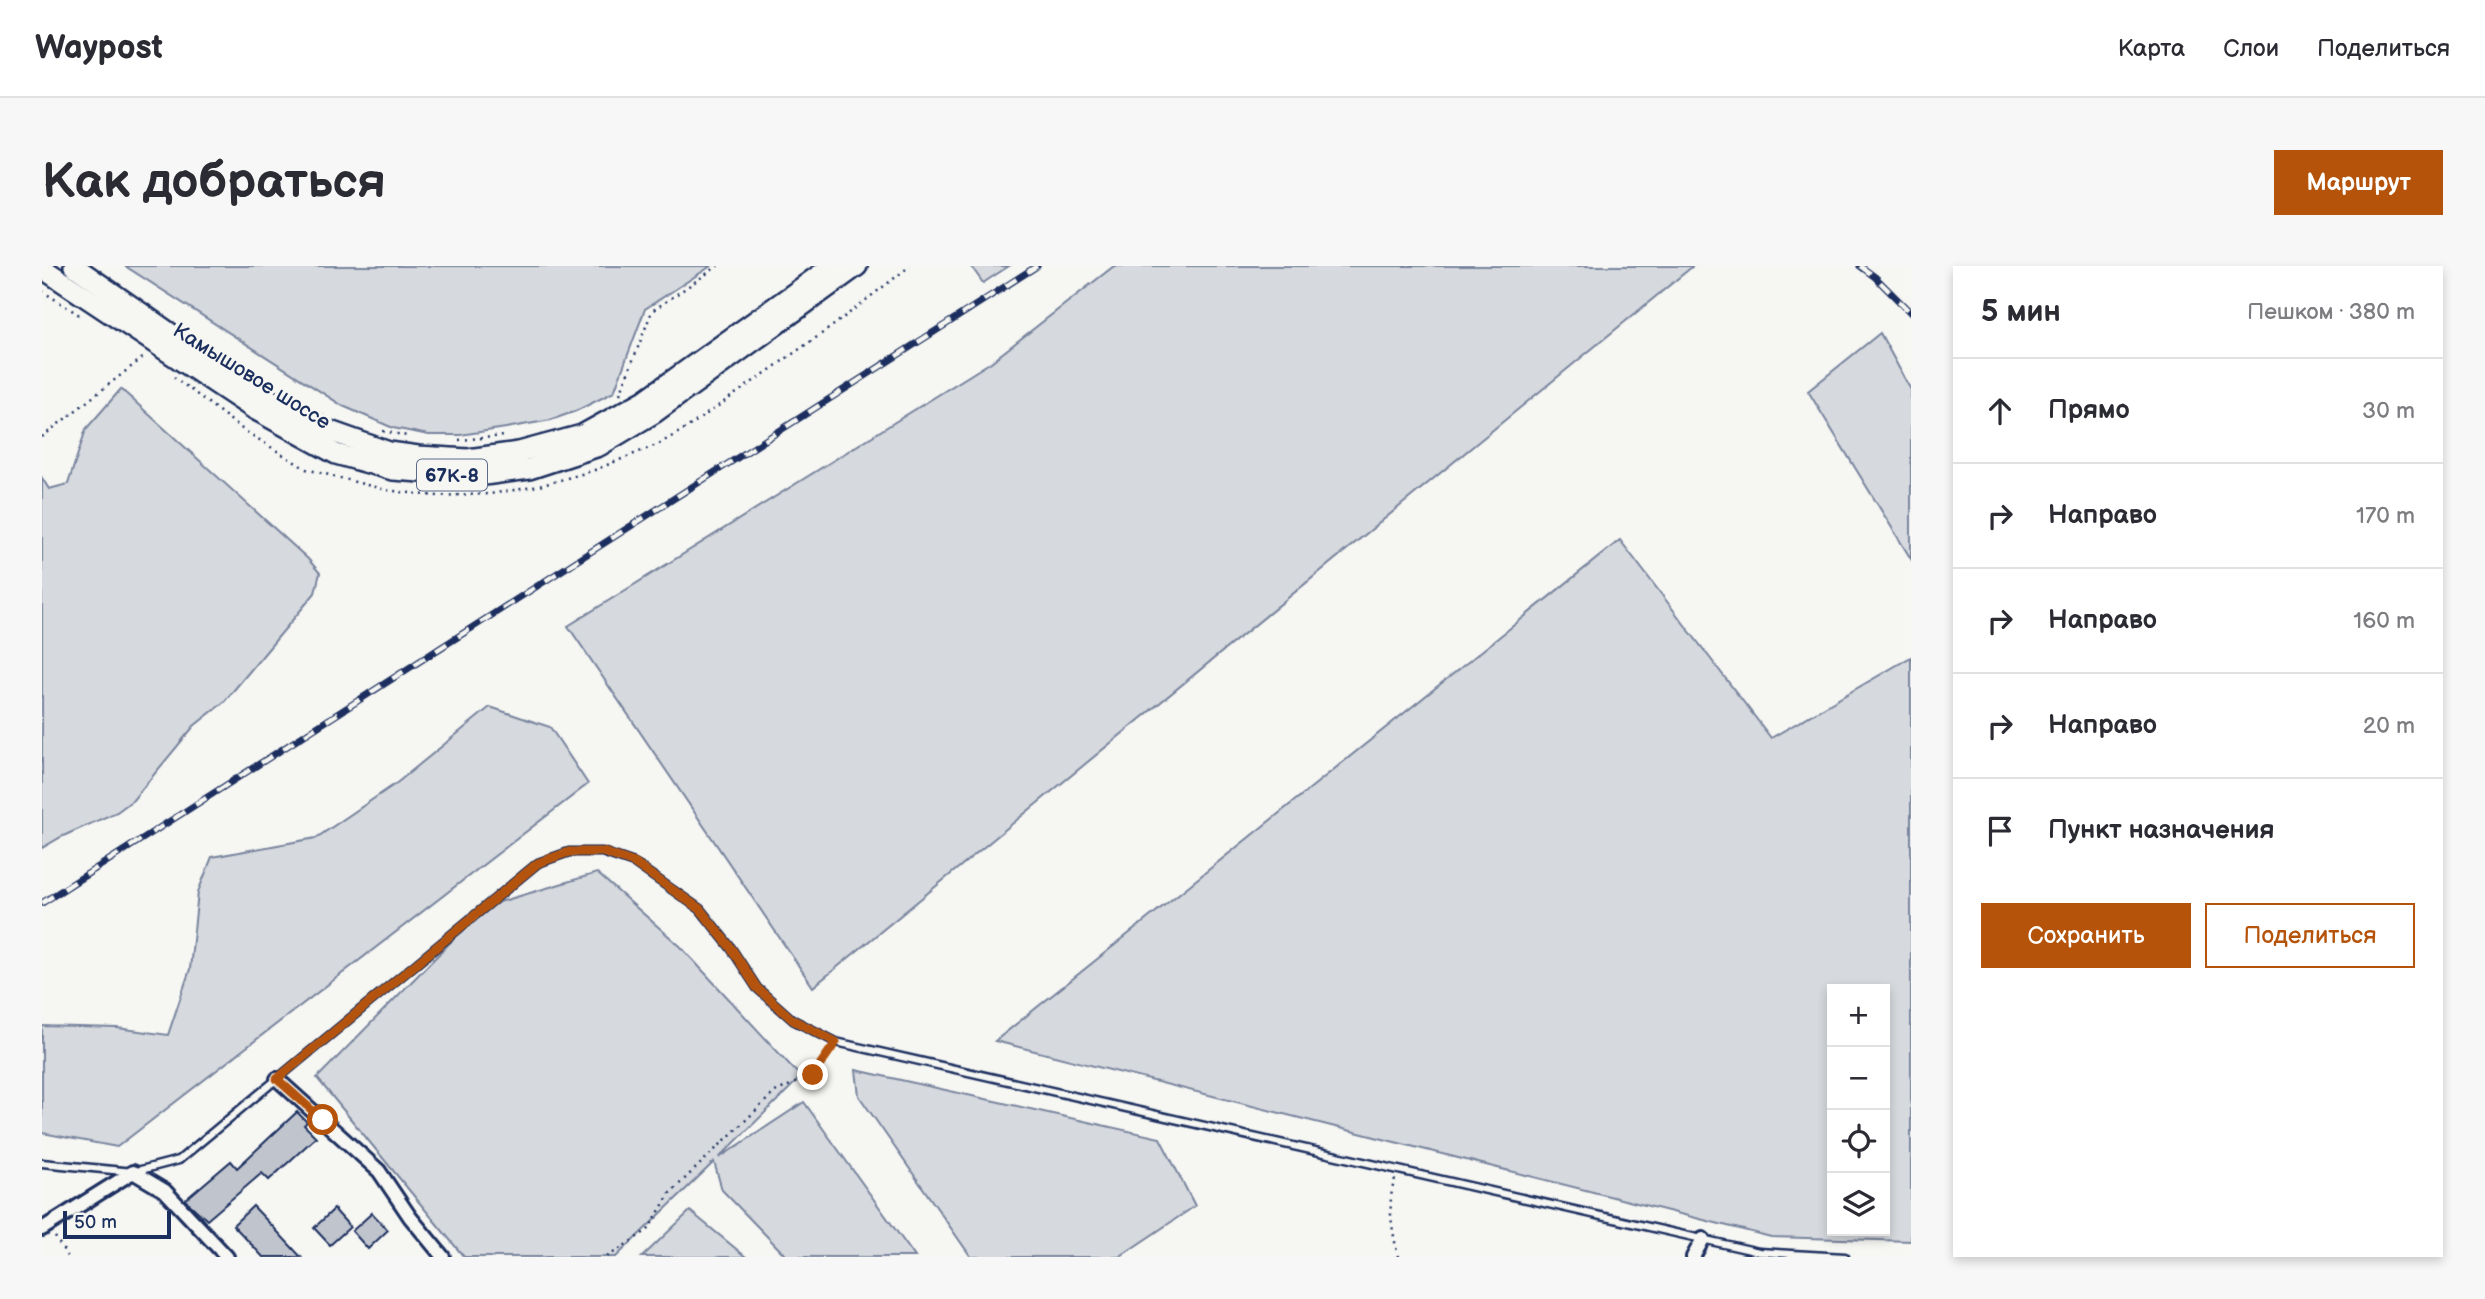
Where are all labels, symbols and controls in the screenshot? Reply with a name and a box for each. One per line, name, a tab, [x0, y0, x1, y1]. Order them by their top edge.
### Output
text: Waypost	[35, 28, 163, 68]
text: Карта	[2118, 34, 2185, 63]
text: Слои	[2223, 34, 2279, 63]
text: Поделиться	[2317, 34, 2450, 63]
button: Маршрут	[2274, 150, 2443, 215]
text: Как добраться	[42, 153, 386, 212]
text: 5 мин	[1981, 294, 2061, 330]
text: Пешком · 380 m	[2247, 298, 2415, 326]
street label: Камышовое шоссе	[168, 318, 335, 435]
icon: ahead	[1981, 392, 2019, 430]
text: Прямо	[2048, 395, 2130, 426]
text: 30 m	[2362, 397, 2415, 425]
road number: 67К-8	[417, 460, 487, 490]
icon: right	[1981, 497, 2019, 535]
text: Направо	[2048, 500, 2157, 531]
text: 170 m	[2356, 502, 2415, 530]
icon: right	[1981, 602, 2019, 640]
text: Направо	[2048, 605, 2157, 636]
text: 160 m	[2353, 607, 2415, 635]
icon: right	[1981, 707, 2019, 745]
text: Направо	[2048, 710, 2157, 741]
text: 20 m	[2363, 712, 2415, 740]
icon: arrive	[1981, 812, 2019, 850]
text: Пункт назначения	[2048, 815, 2274, 846]
button: Сохранить	[1981, 903, 2191, 968]
button: Поделиться	[2205, 903, 2415, 968]
map controls	[1827, 984, 1890, 1236]
button: +	[1827, 984, 1890, 1047]
button: −	[1827, 1047, 1890, 1110]
route end	[797, 1059, 828, 1090]
route start	[307, 1104, 338, 1135]
button: locate	[1827, 1110, 1890, 1173]
button: layers	[1827, 1173, 1890, 1236]
scale bar	[63, 1208, 172, 1240]
text: 50 m	[74, 1211, 117, 1234]

